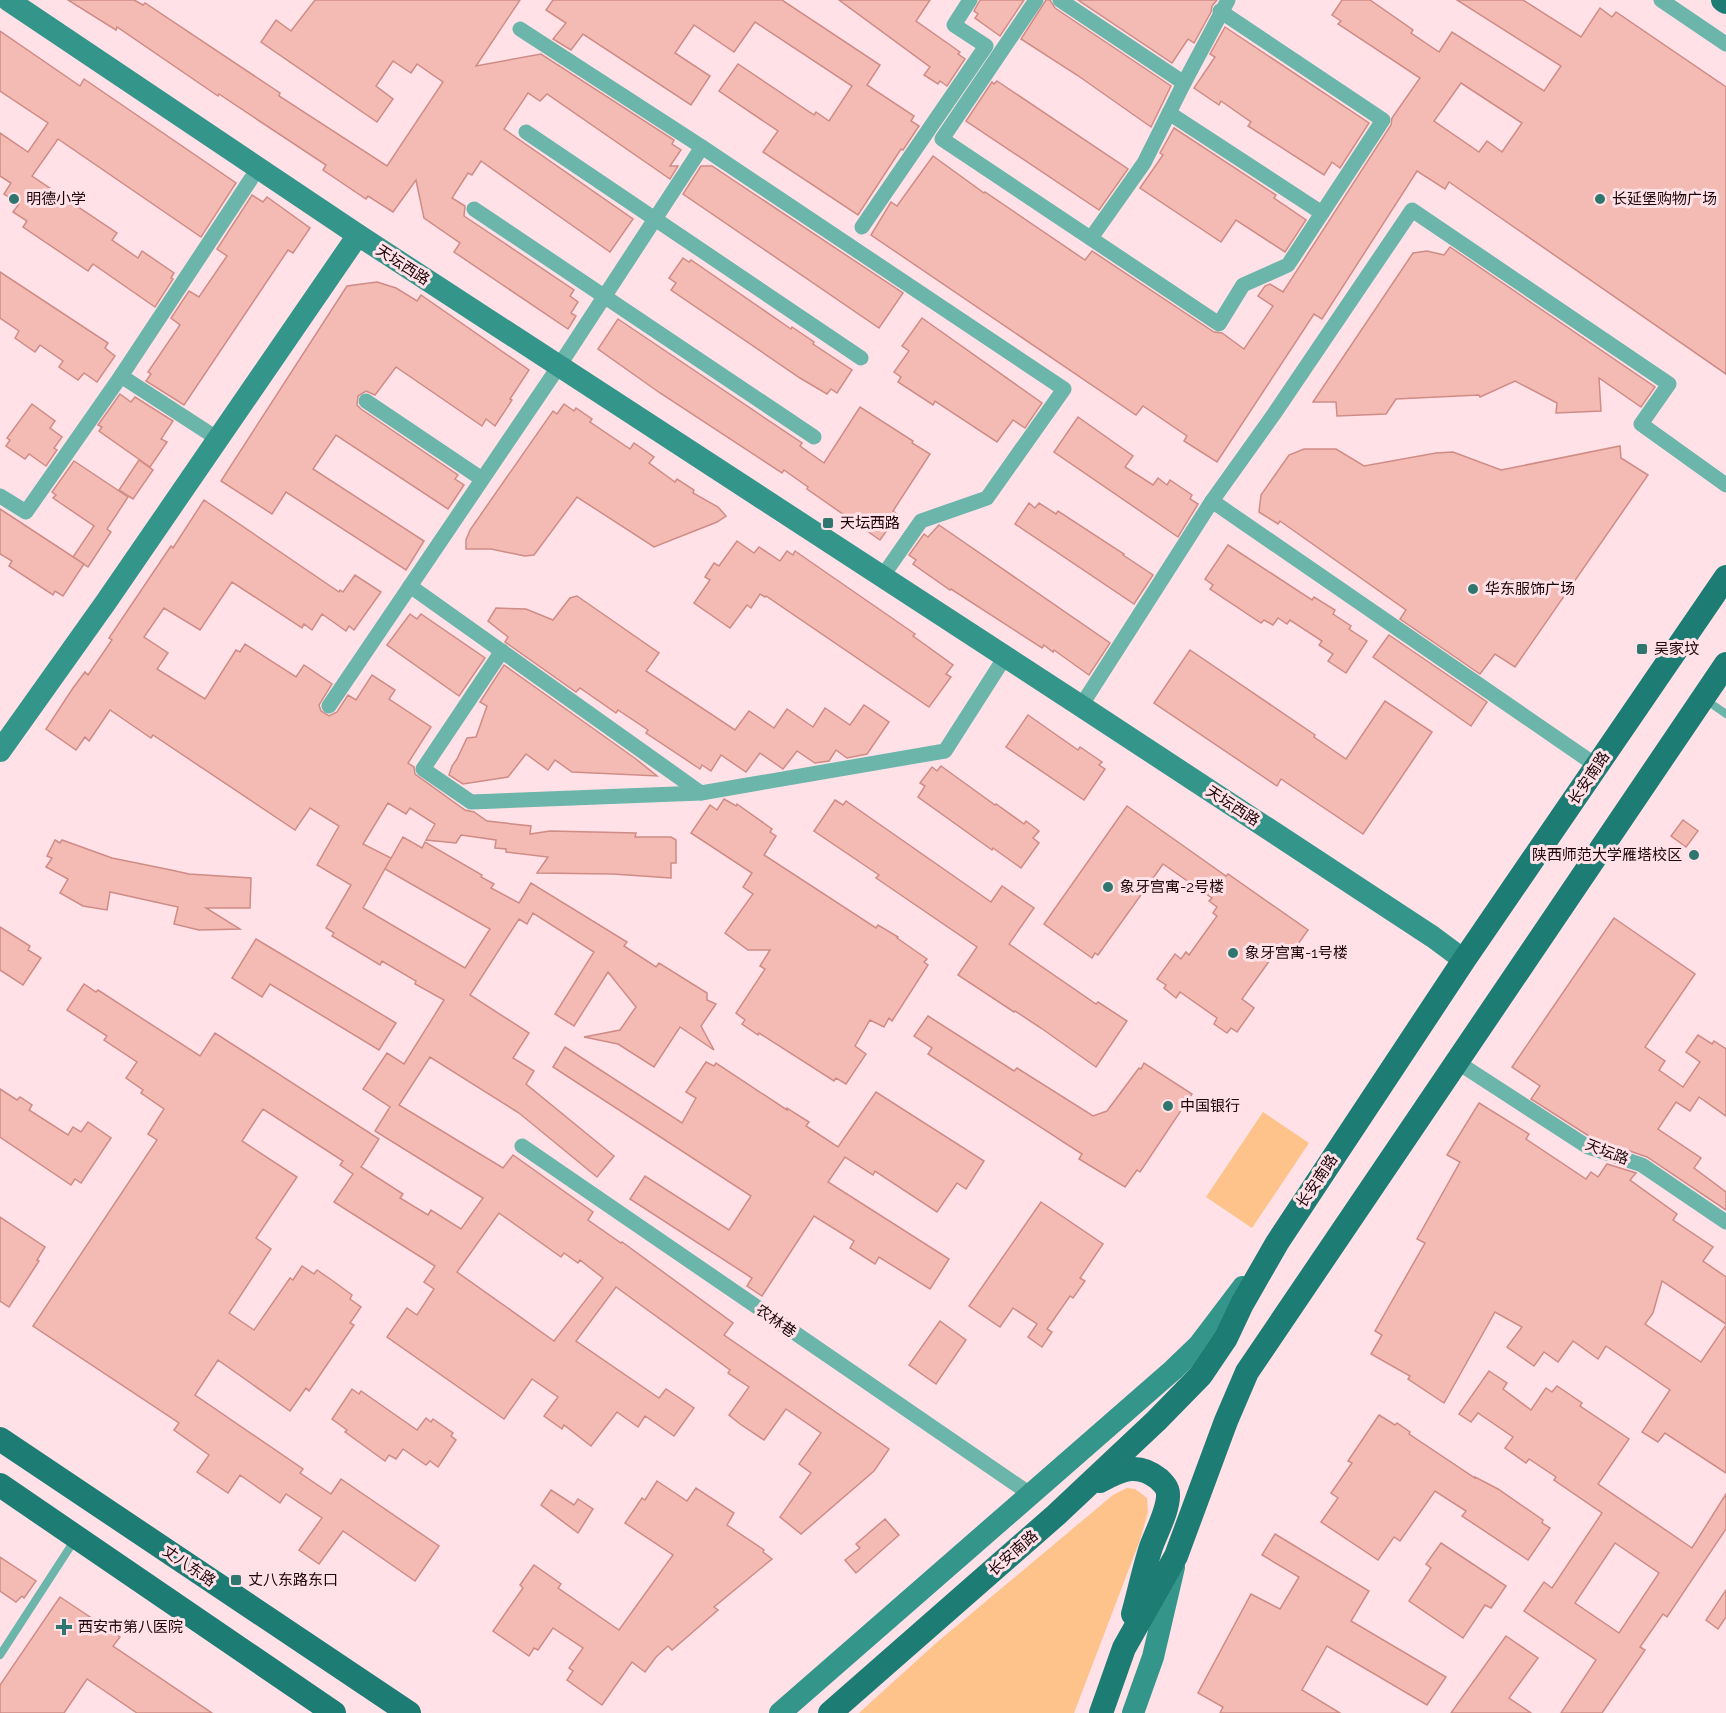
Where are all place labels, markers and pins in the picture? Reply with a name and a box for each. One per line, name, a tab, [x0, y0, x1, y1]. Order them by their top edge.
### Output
place label: 明德小学	[26, 190, 86, 208]
place label: 长延堡购物广场	[1612, 190, 1717, 208]
marker: 明德小学	[7, 192, 21, 206]
marker: 长延堡购物广场	[1593, 192, 1607, 206]
place label: 天坛西路	[840, 514, 900, 532]
marker: 天坛西路	[821, 516, 835, 530]
place label: 华东服饰广场	[1485, 580, 1575, 598]
marker: 华东服饰广场	[1466, 582, 1480, 596]
place label: 吴家坟	[1654, 640, 1699, 658]
marker: 吴家坟	[1635, 642, 1649, 656]
place label: 陕西师范大学雁塔校区	[1532, 846, 1682, 864]
marker: 陕西师范大学雁塔校区	[1687, 848, 1701, 862]
place label: 象牙宫寓-2号楼	[1120, 878, 1224, 896]
marker: 象牙宫寓-2号楼	[1101, 880, 1115, 894]
place label: 象牙宫寓-1号楼	[1245, 944, 1348, 962]
marker: 象牙宫寓-1号楼	[1226, 946, 1240, 960]
place label: 中国银行	[1180, 1097, 1240, 1115]
marker: 中国银行	[1161, 1099, 1175, 1113]
place label: 丈八东路东口	[248, 1571, 338, 1589]
marker: 丈八东路东口	[229, 1573, 243, 1587]
marker: 西安市第八医院	[55, 1618, 73, 1636]
place label: 西安市第八医院	[78, 1618, 183, 1636]

